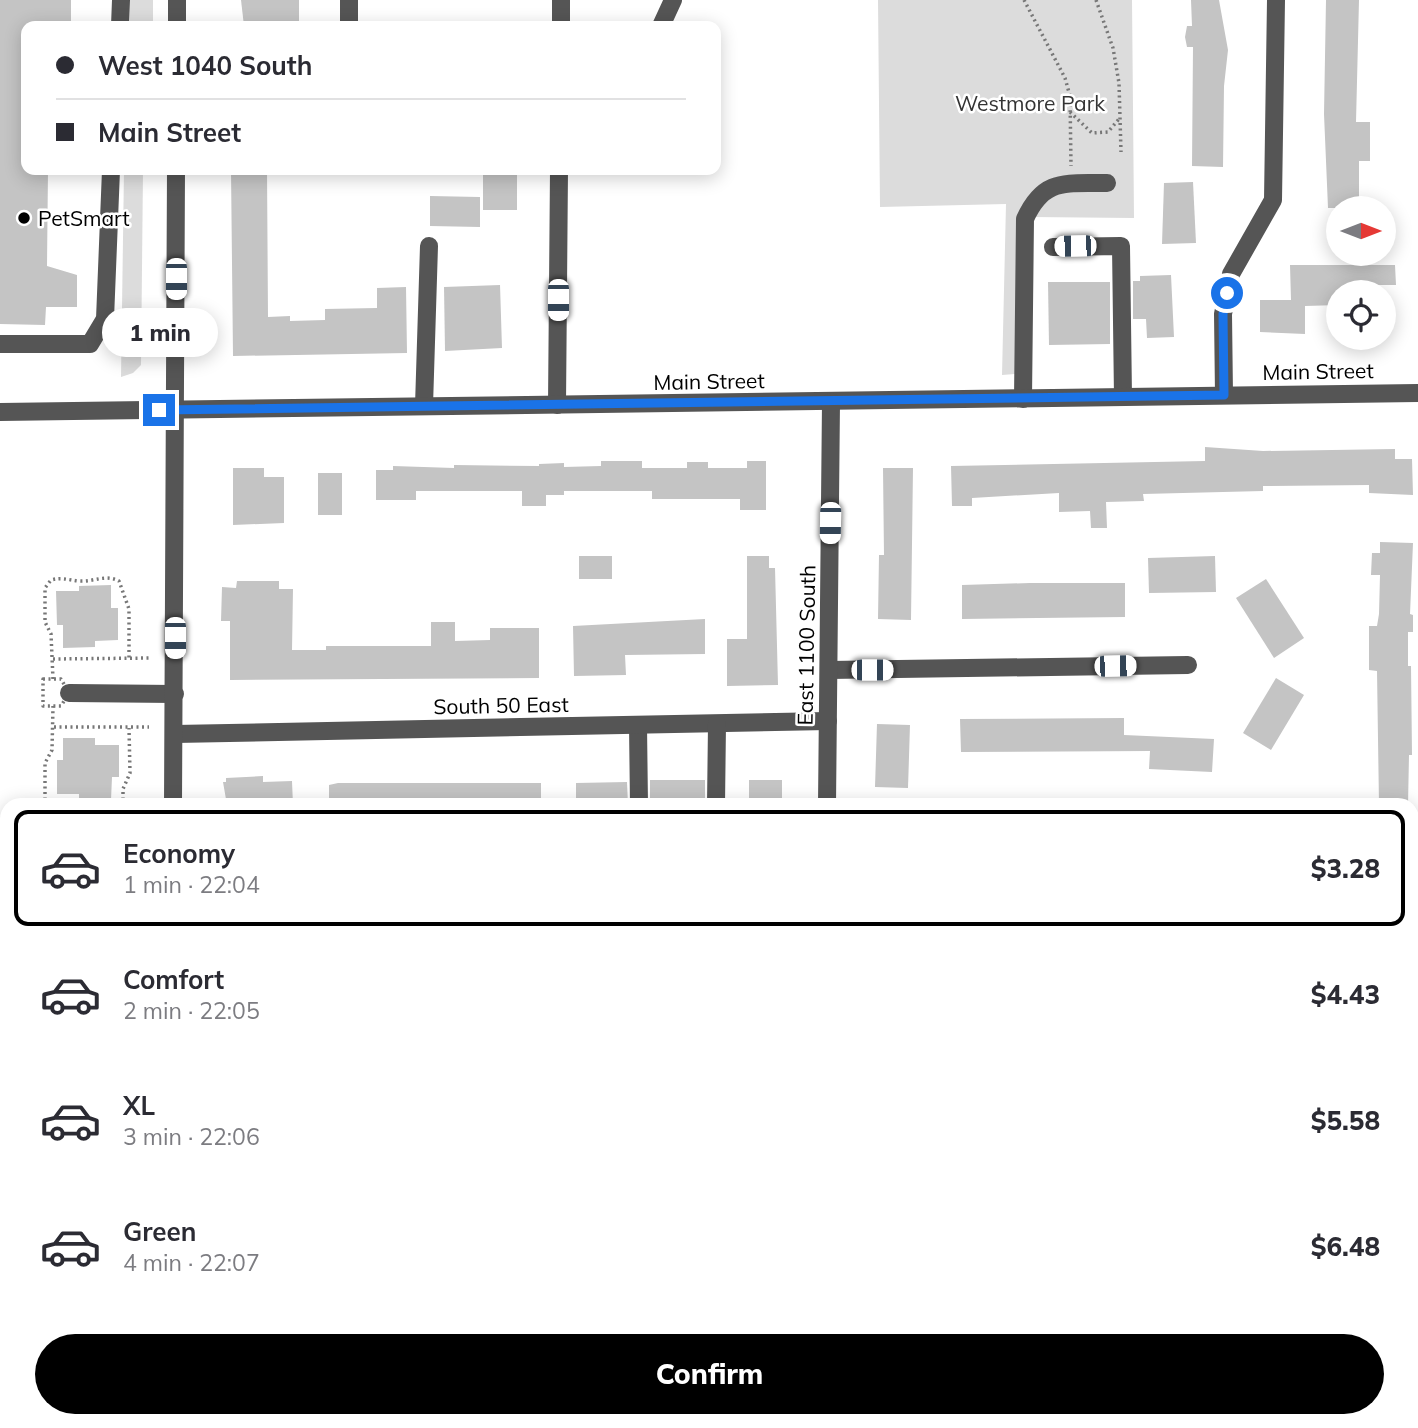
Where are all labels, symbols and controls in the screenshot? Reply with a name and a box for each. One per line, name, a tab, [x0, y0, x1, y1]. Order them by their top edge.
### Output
text: West 1040 South	[98, 49, 312, 82]
park label: Westmore Park	[955, 90, 1105, 116]
text: Main Street	[98, 116, 241, 149]
north arrow	[1326, 196, 1396, 266]
map controls	[1326, 196, 1396, 350]
place label: PetSmart	[38, 205, 130, 231]
marker: PetSmart	[16, 210, 32, 226]
car	[1054, 235, 1097, 257]
car	[166, 258, 187, 300]
route start	[1211, 277, 1243, 309]
car	[548, 279, 569, 321]
button: locate	[1326, 280, 1396, 350]
callout: 1 min	[101, 308, 217, 358]
text: 1 min	[129, 318, 191, 347]
street label: Main Street	[1262, 357, 1374, 385]
street label: Main Street	[653, 367, 765, 395]
route end	[143, 394, 175, 426]
car	[820, 502, 841, 544]
street label: East 1100 South	[792, 564, 820, 726]
car	[165, 617, 186, 659]
car	[1094, 655, 1137, 677]
car	[852, 660, 894, 681]
street label: South 50 East	[433, 691, 569, 719]
icon: car	[39, 837, 102, 900]
text: Economy	[123, 837, 235, 870]
text: $3.28	[1311, 852, 1380, 885]
text: 1 min · 22:04	[123, 870, 260, 899]
icon: car	[39, 963, 102, 1026]
text: Comfort	[123, 963, 224, 996]
text: $4.43	[1311, 978, 1380, 1011]
text: 2 min · 22:05	[123, 996, 260, 1025]
icon: car	[39, 1089, 102, 1152]
text: XL	[123, 1089, 155, 1122]
text: $5.58	[1311, 1104, 1380, 1137]
text: 3 min · 22:06	[123, 1122, 260, 1151]
icon: car	[39, 1215, 102, 1278]
text: Green	[123, 1215, 196, 1248]
text: $6.48	[1311, 1230, 1380, 1263]
text: 4 min · 22:07	[123, 1248, 260, 1277]
button: Confirm	[35, 1334, 1384, 1414]

